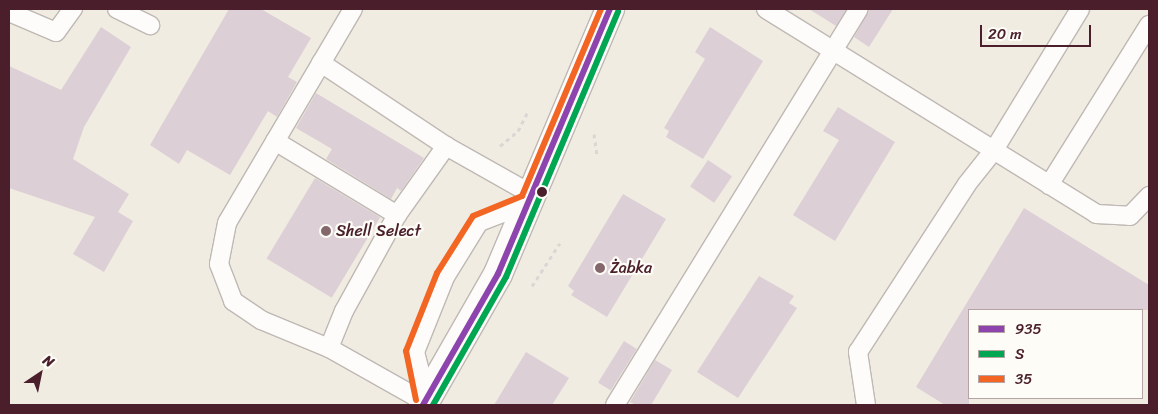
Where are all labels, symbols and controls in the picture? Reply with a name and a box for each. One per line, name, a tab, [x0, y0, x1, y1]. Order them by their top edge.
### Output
scale bar	[983, 15, 1094, 47]
text: 20 m	[988, 21, 1022, 47]
unlabelled marker	[537, 187, 547, 197]
place label: Shell Select	[336, 221, 421, 241]
marker: Shell Select	[320, 225, 332, 237]
place label: Żabka	[610, 258, 652, 278]
marker: Żabka	[594, 262, 606, 274]
legend	[968, 309, 1143, 399]
text: 935	[1015, 316, 1042, 342]
text: S	[1015, 341, 1024, 367]
text: N	[38, 348, 60, 374]
north arrow	[15, 349, 65, 399]
text: 35	[1015, 366, 1032, 392]

